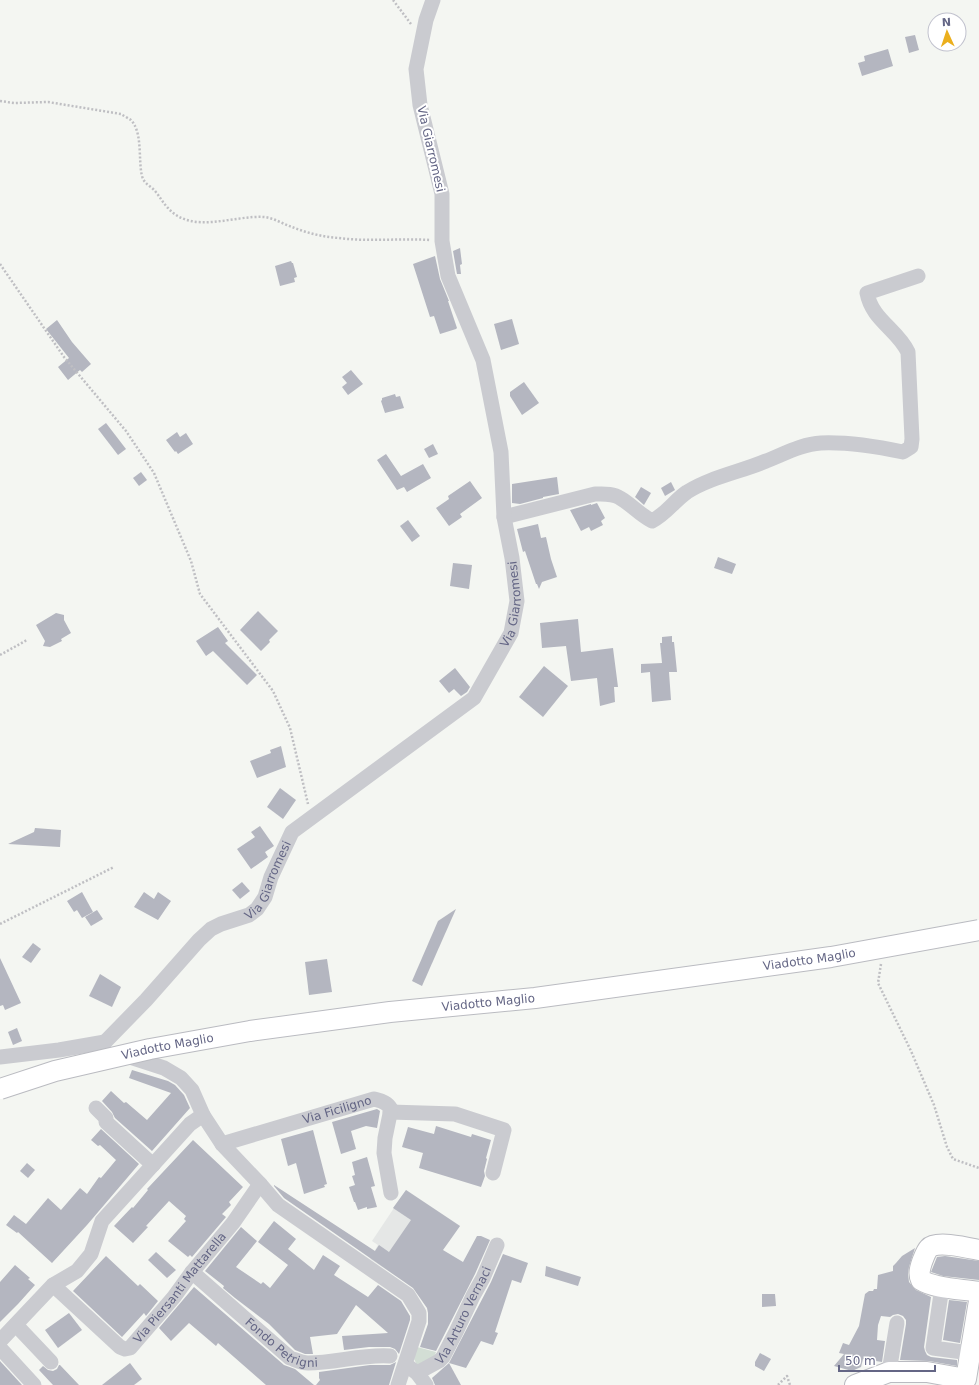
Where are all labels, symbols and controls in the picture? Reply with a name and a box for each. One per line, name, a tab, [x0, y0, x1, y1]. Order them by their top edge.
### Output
north arrow	[927, 12, 967, 52]
text: N	[942, 16, 951, 29]
street label: Via Giarromesi	[414, 105, 448, 193]
street label: Via Giarromesi	[497, 560, 524, 650]
street label: Via Giarromesi	[242, 839, 294, 923]
street label: Viadotto Maglio	[762, 946, 857, 973]
street label: Viadotto Maglio	[441, 991, 536, 1014]
street label: Viadotto Maglio	[120, 1031, 215, 1062]
street label: Via Ficiligno	[301, 1093, 373, 1127]
street label: Via Piersanti Mattarella	[130, 1230, 229, 1346]
street label: Via Arturo Vernaci	[433, 1264, 494, 1367]
street label: Fondo Petrigni	[242, 1315, 318, 1370]
scale bar	[839, 1347, 935, 1373]
text: 50 m	[845, 1354, 876, 1368]

